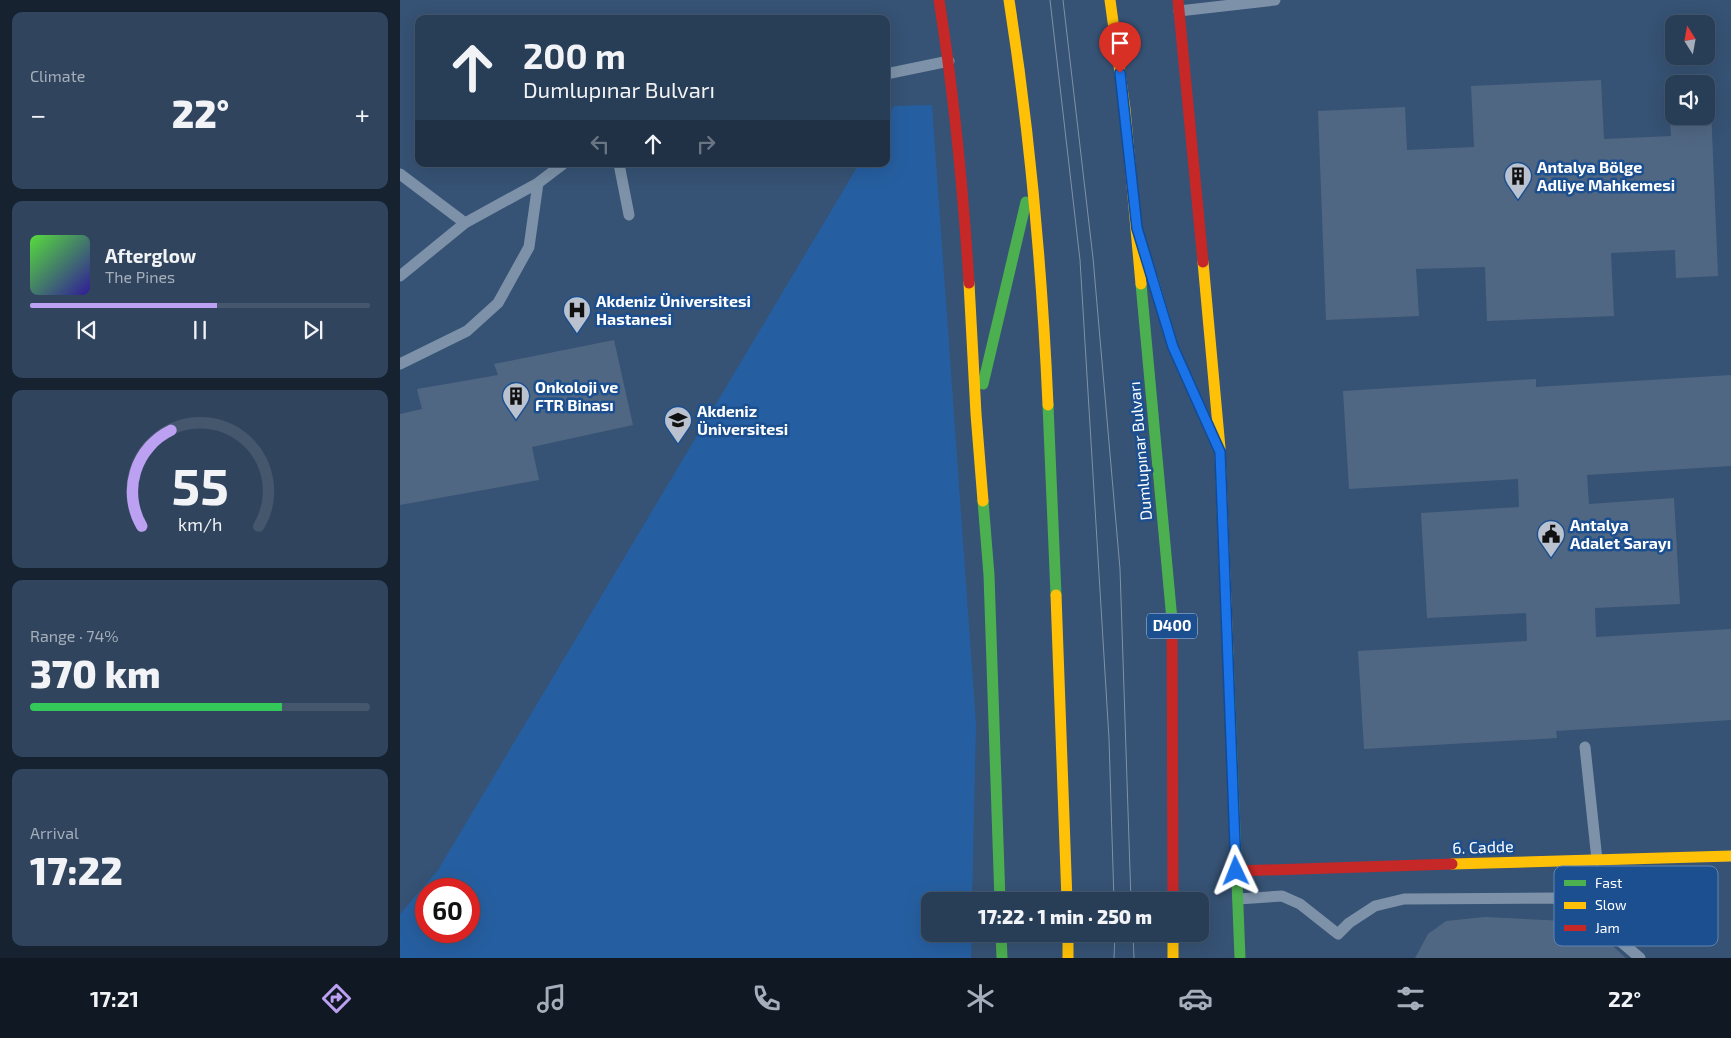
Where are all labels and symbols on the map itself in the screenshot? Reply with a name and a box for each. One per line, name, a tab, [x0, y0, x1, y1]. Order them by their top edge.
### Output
north arrow	[1665, 15, 1715, 65]
pin	[1099, 22, 1141, 73]
place label: Antalya Bölge Adliye Mahkemesi	[1537, 157, 1675, 195]
building icon: Antalya Bölge Adliye Mahkemesi	[1503, 161, 1533, 200]
place label: Akdeniz Üniversitesi Hastanesi	[596, 291, 751, 328]
hospital icon: Akdeniz Üniversitesi Hastanesi	[562, 295, 592, 334]
place label: Onkoloji ve FTR Binası	[535, 377, 618, 414]
building icon: Onkoloji ve FTR Binası	[501, 381, 531, 420]
street label: Dumlupınar Bulvarı	[1124, 381, 1155, 521]
place label: Akdeniz Üniversitesi	[697, 401, 788, 438]
school or university icon: Akdeniz Üniversitesi	[663, 405, 693, 444]
place label: Antalya Adalet Sarayı	[1570, 515, 1671, 553]
public building icon: Antalya Adalet Sarayı	[1536, 519, 1566, 558]
road number: D400	[1147, 614, 1197, 638]
street label: 6. Cadde	[1452, 836, 1514, 857]
position arrow	[1209, 844, 1261, 896]
legend	[1554, 866, 1718, 946]
text: Fast	[1595, 874, 1622, 891]
speed limit sign: 60	[415, 878, 480, 943]
text: Slow	[1595, 896, 1627, 913]
text: Jam	[1595, 919, 1620, 936]

